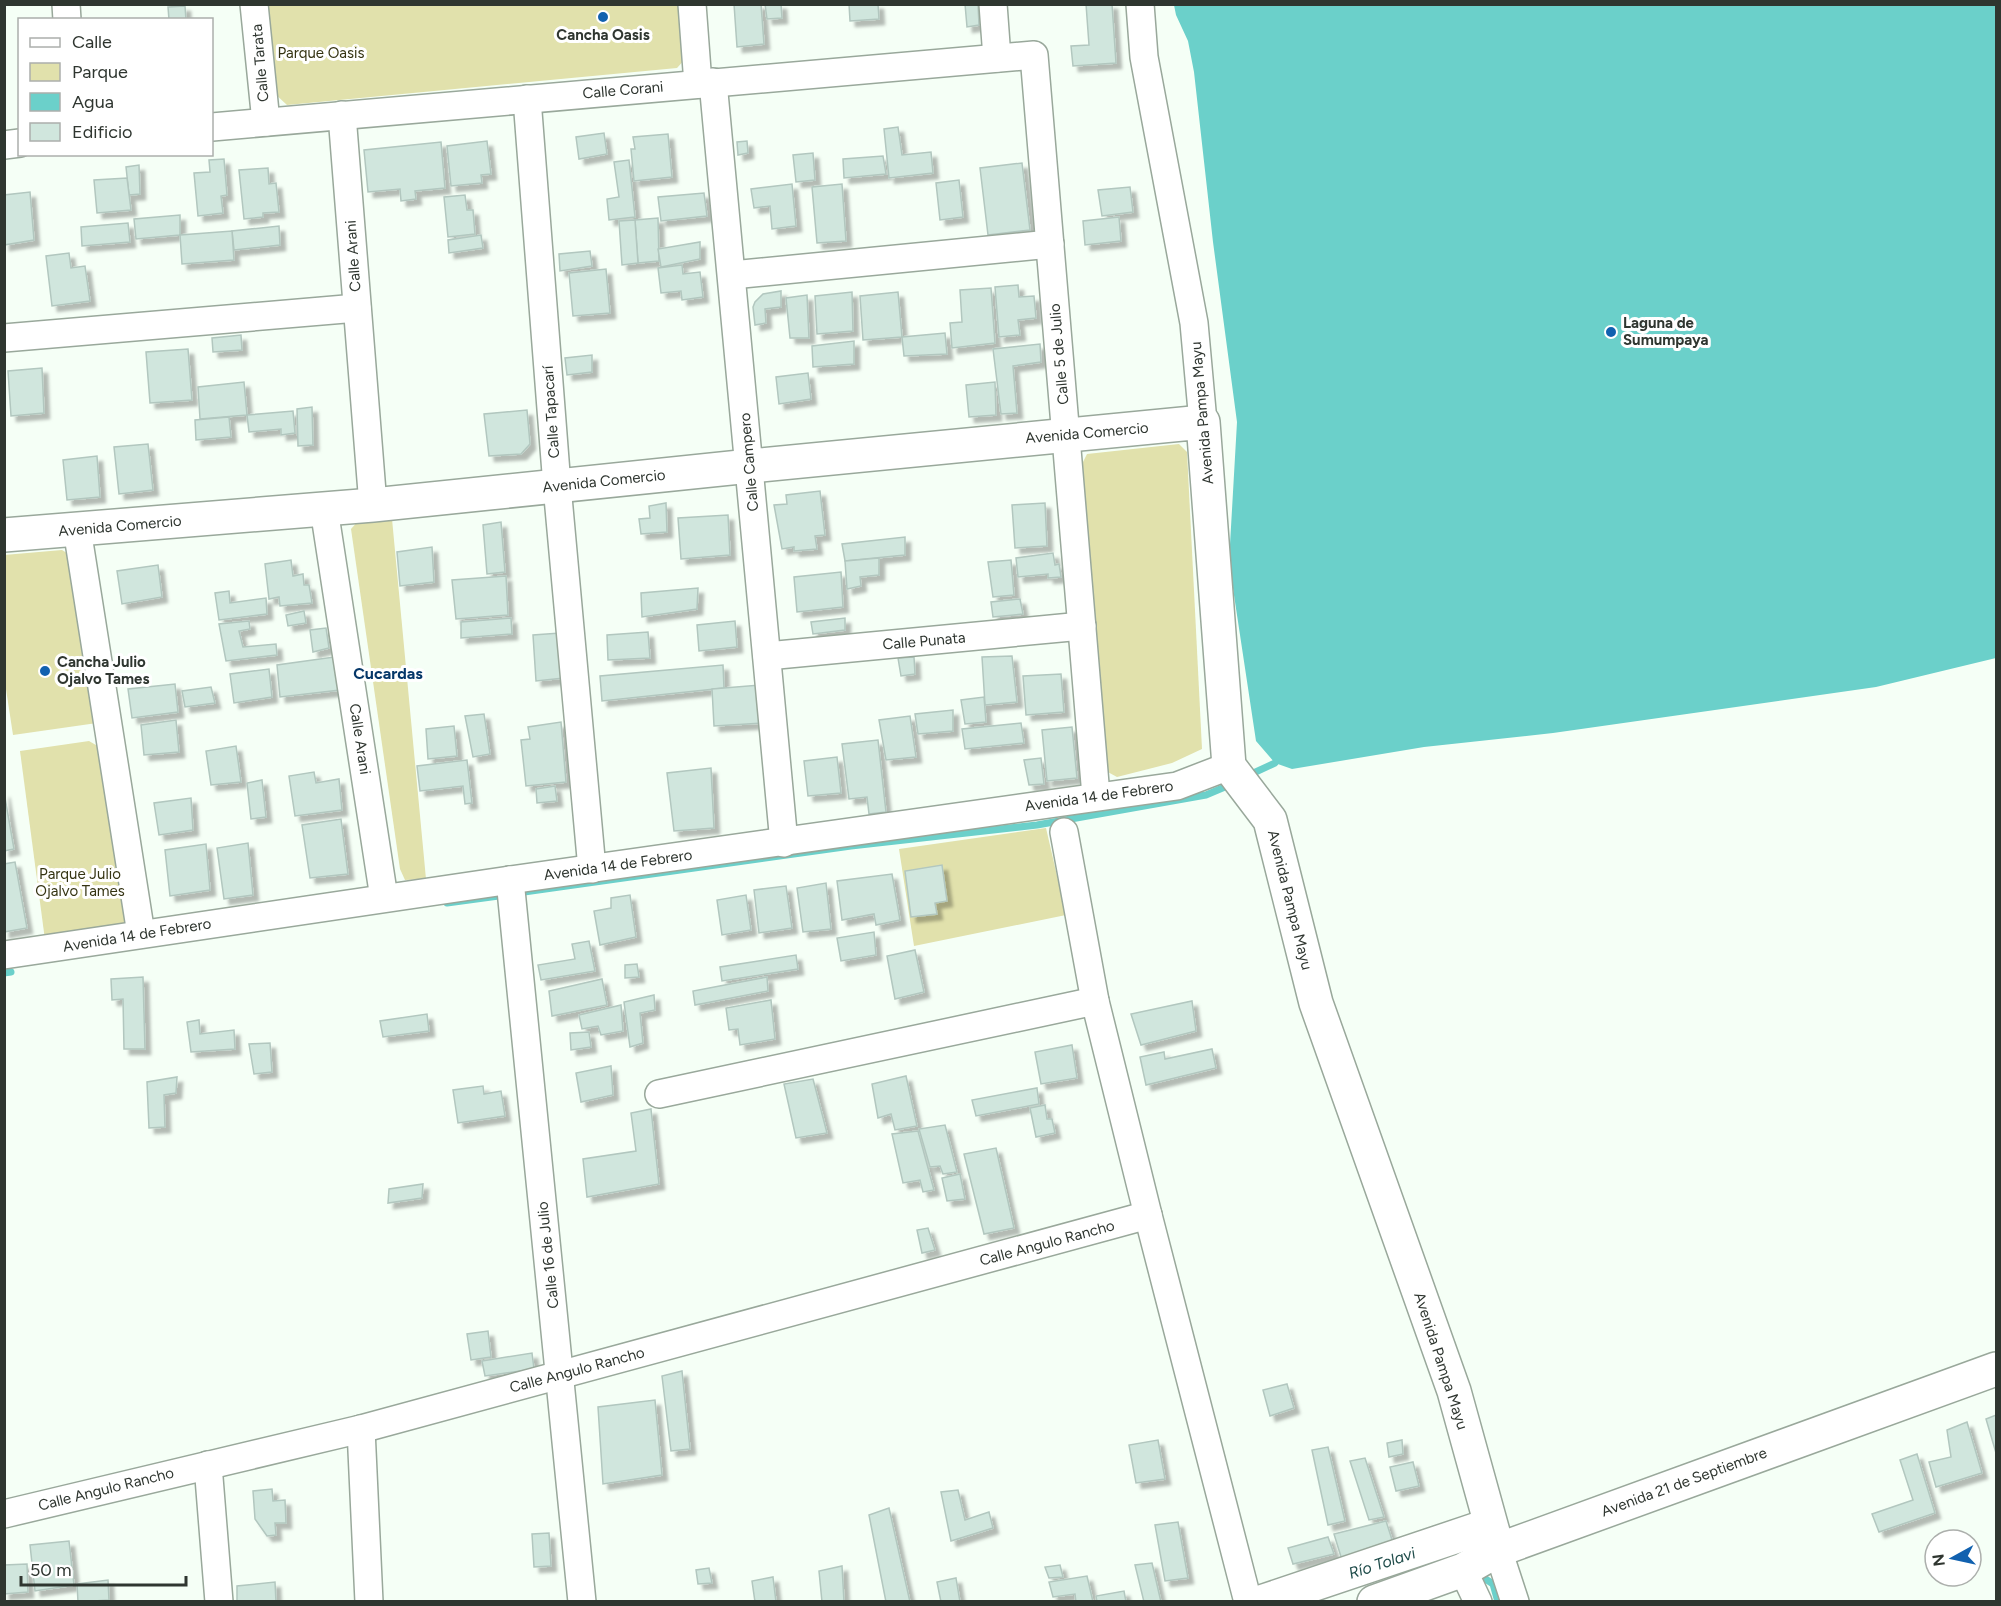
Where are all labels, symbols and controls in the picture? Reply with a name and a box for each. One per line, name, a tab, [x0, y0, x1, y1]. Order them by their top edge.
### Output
marker: Cancha Oasis	[596, 10, 610, 24]
legend	[18, 18, 213, 156]
street label: Calle Tarata	[248, 23, 272, 103]
place label: Cancha Oasis	[556, 26, 650, 44]
text: Calle	[72, 31, 112, 53]
park label: Parque Oasis	[278, 44, 364, 62]
text: Parque	[72, 61, 128, 83]
street label: Calle Corani	[582, 78, 664, 102]
text: Agua	[72, 91, 114, 113]
text: Edificio	[72, 121, 133, 143]
street label: Calle Arani	[342, 220, 364, 292]
street label: Calle 5 de Julio	[1046, 302, 1072, 405]
place label: Laguna de Sumumpaya	[1623, 314, 1709, 349]
marker: Laguna de Sumumpaya	[1604, 325, 1618, 339]
street label: Avenida Pampa Mayu	[1187, 341, 1217, 485]
street label: Calle Tapacarí	[539, 364, 563, 459]
street label: Calle Campero	[736, 412, 762, 512]
street label: Avenida Comercio	[1025, 419, 1150, 447]
street label: Avenida Comercio	[542, 466, 667, 496]
street label: Avenida Comercio	[58, 512, 183, 540]
street label: Calle Punata	[882, 628, 966, 654]
place label: Cancha Julio Ojalvo Tames	[57, 653, 149, 688]
marker: Cancha Julio Ojalvo Tames	[38, 664, 52, 678]
district label: Cucardas	[353, 664, 423, 683]
street label: Calle Arani	[346, 702, 374, 776]
street label: Avenida 14 de Febrero	[1024, 777, 1175, 815]
street label: Avenida Pampa Mayu	[1264, 828, 1316, 972]
street label: Avenida 14 de Febrero	[543, 846, 694, 884]
park label: Parque Julio Ojalvo Tames	[35, 865, 125, 900]
street label: Avenida 14 de Febrero	[62, 914, 213, 956]
street label: Calle 16 de Julio	[533, 1200, 563, 1309]
street label: Calle Angulo Rancho	[978, 1216, 1117, 1270]
street label: Avenida Pampa Mayu	[1410, 1290, 1472, 1432]
street label: Calle Angulo Rancho	[508, 1343, 647, 1397]
street label: Avenida 21 de Septiembre	[1599, 1444, 1769, 1520]
street label: Calle Angulo Rancho	[36, 1463, 176, 1515]
north arrow	[1923, 1528, 1983, 1588]
water label: Río Tolavi	[1346, 1543, 1418, 1583]
scale bar	[21, 1549, 186, 1587]
text: N	[1928, 1553, 1949, 1567]
text: 50 m	[30, 1559, 72, 1581]

